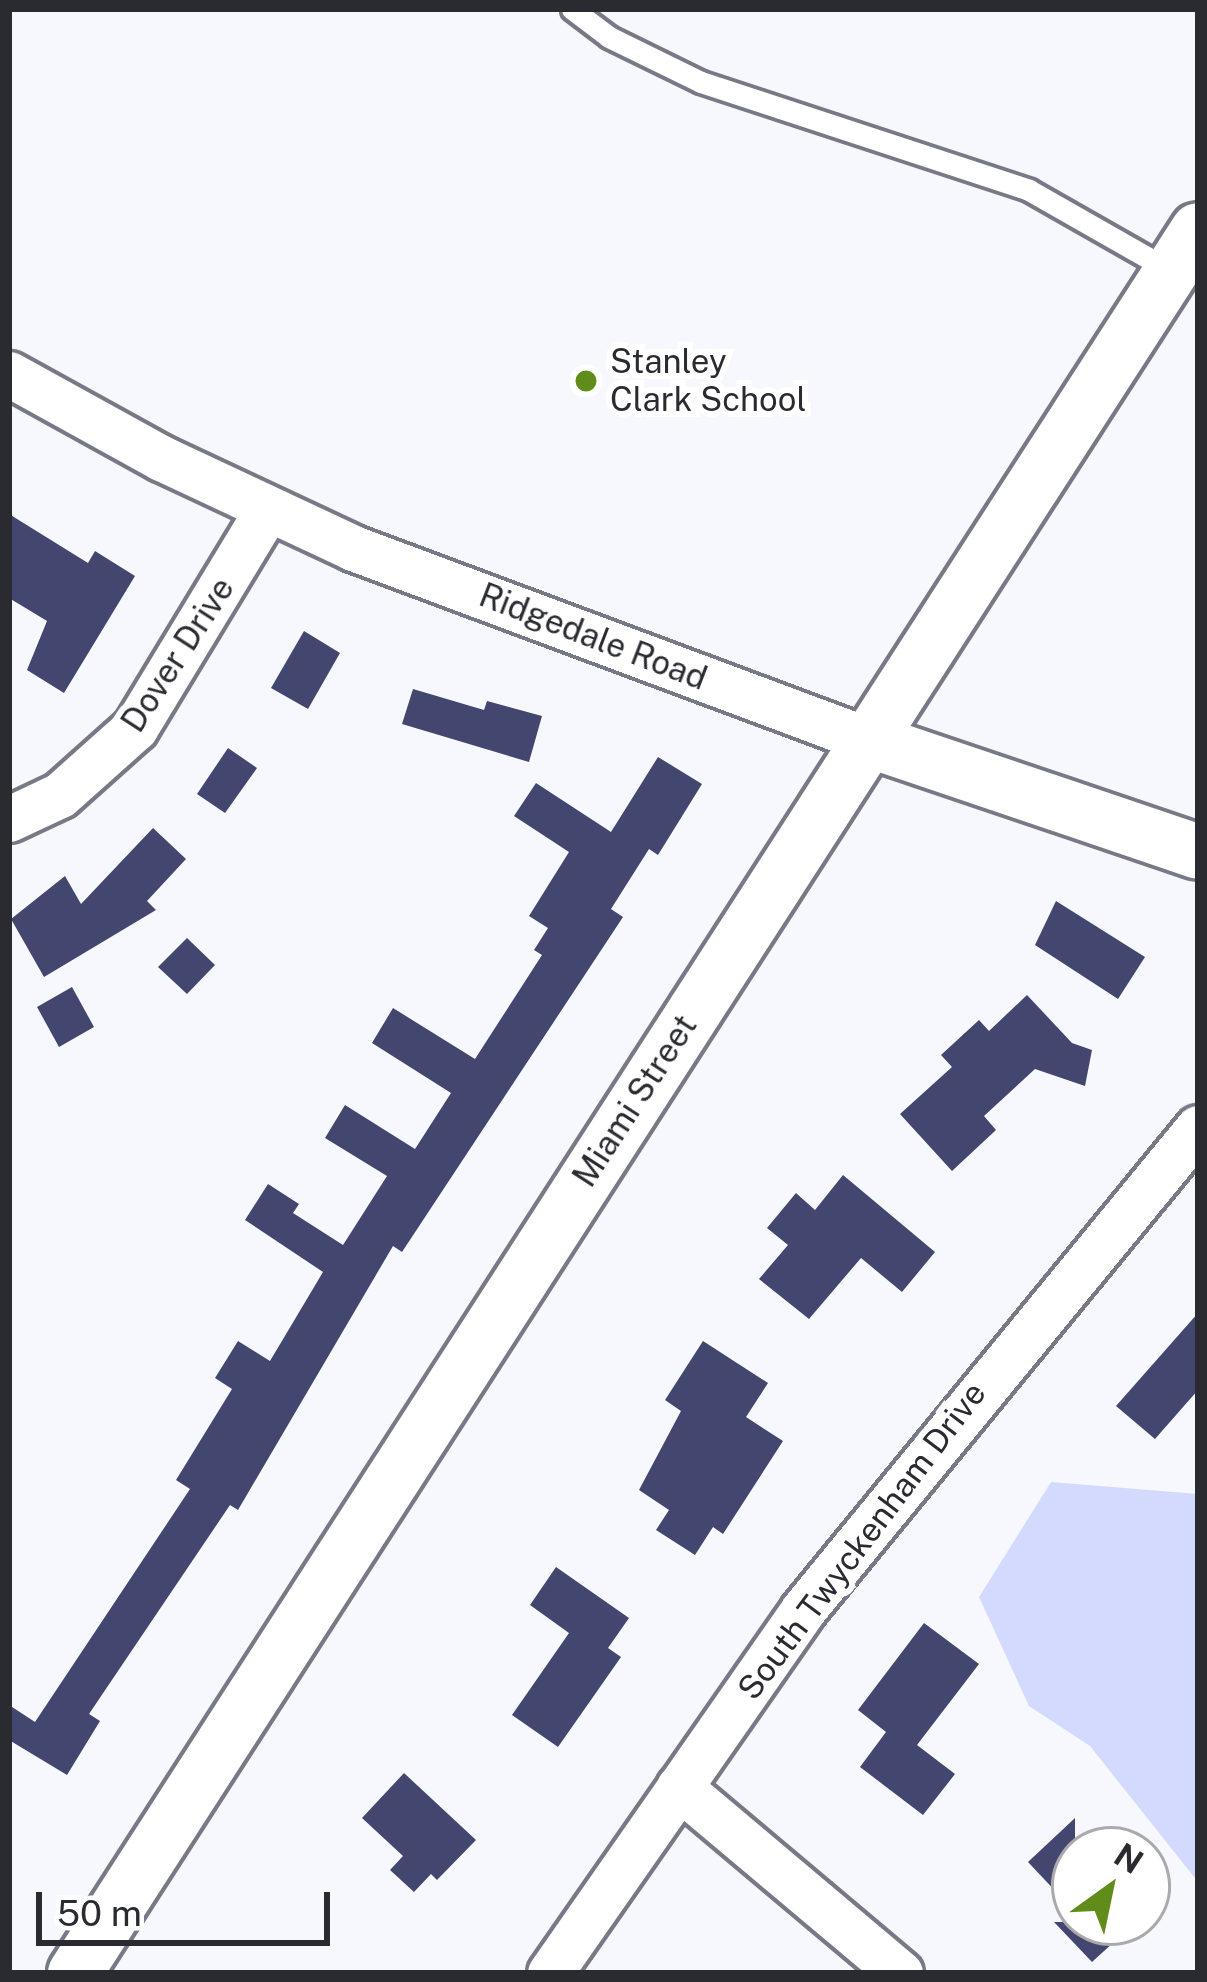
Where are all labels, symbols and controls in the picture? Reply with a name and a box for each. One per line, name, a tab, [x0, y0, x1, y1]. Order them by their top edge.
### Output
place label: Stanley Clark School	[610, 342, 806, 420]
marker: Stanley Clark School	[573, 368, 599, 394]
street label: Dover Drive	[113, 570, 243, 740]
street label: Ridgedale Road	[474, 575, 712, 699]
street label: Miami Street	[565, 1008, 705, 1194]
street label: South Twyckenham Drive	[730, 1374, 994, 1708]
north arrow	[1051, 1826, 1171, 1946]
text: N	[1108, 1835, 1150, 1881]
scale bar	[42, 1868, 336, 1942]
text: 50 m	[57, 1892, 142, 1934]

